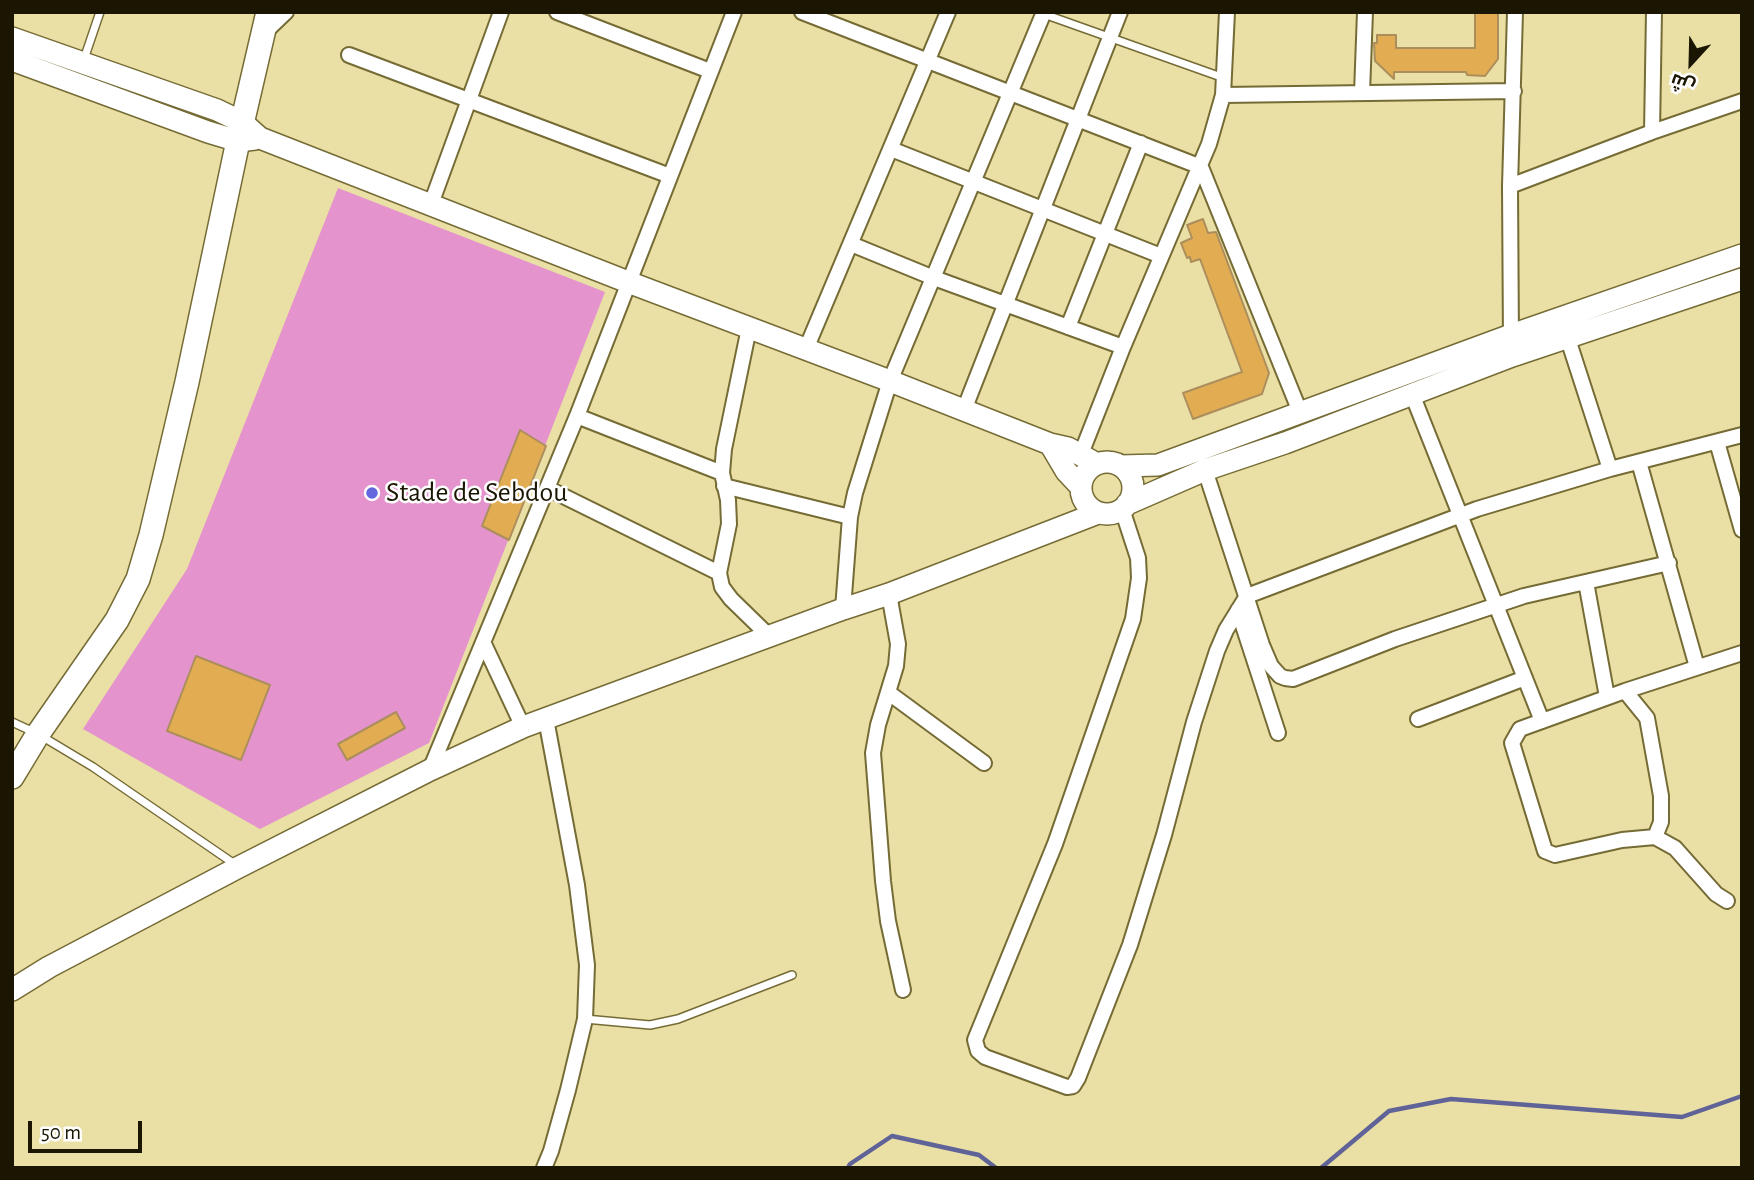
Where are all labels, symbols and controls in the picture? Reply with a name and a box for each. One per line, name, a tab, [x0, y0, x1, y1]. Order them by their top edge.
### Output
north arrow	[1656, 28, 1726, 98]
text: ش	[1668, 70, 1698, 96]
place label: Stade de Sebdou	[386, 476, 568, 510]
marker: Stade de Sebdou	[364, 485, 380, 501]
scale bar	[32, 1106, 145, 1150]
text: 50 m	[41, 1122, 81, 1143]

